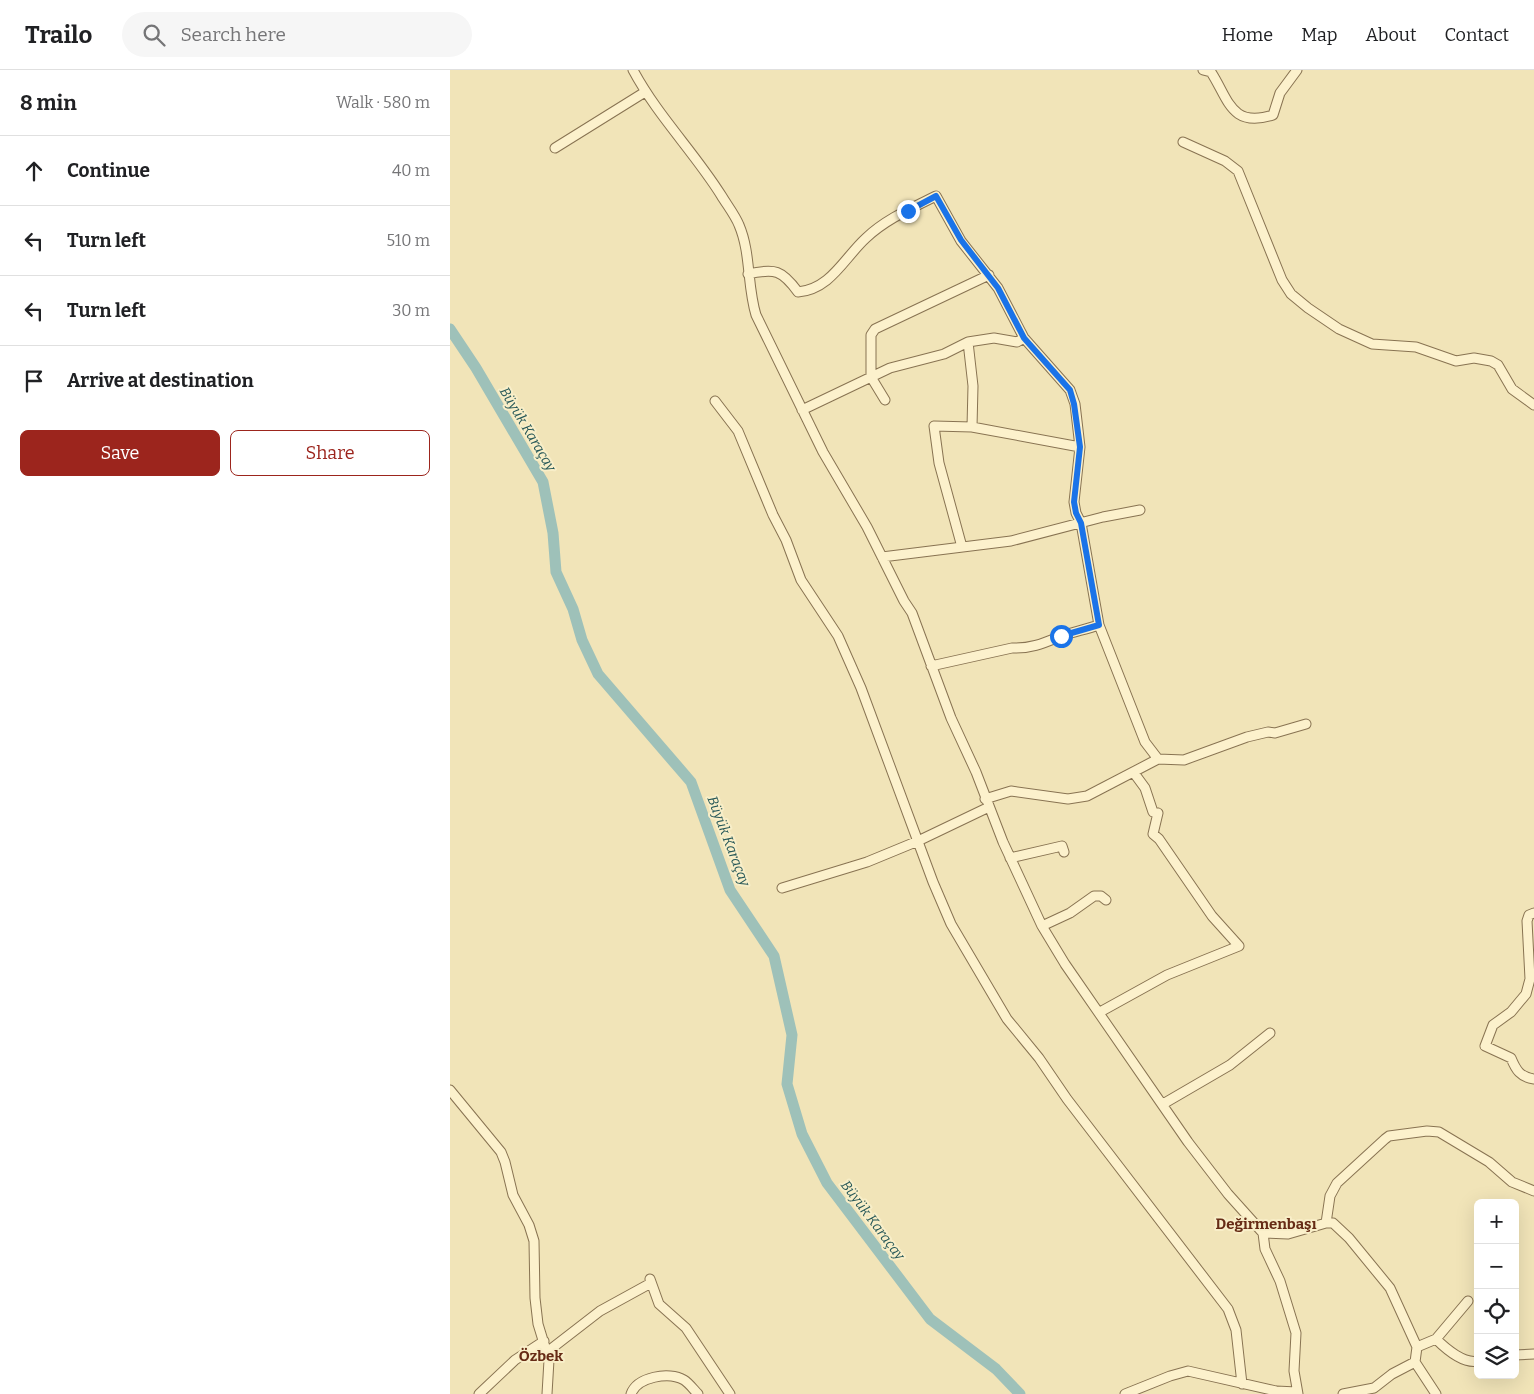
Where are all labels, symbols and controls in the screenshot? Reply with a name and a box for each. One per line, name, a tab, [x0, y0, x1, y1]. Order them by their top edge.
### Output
search box	[122, 12, 472, 57]
text: Trailo	[25, 21, 92, 49]
icon: search	[140, 21, 168, 49]
text: Search here	[180, 23, 286, 46]
text: Home	[1222, 24, 1273, 46]
text: Map	[1301, 24, 1337, 46]
text: About	[1365, 24, 1416, 46]
text: Contact	[1444, 24, 1509, 46]
text: 8 min	[20, 90, 77, 116]
text: Walk · 580 m	[336, 93, 430, 112]
icon: ahead	[20, 157, 48, 185]
text: Continue	[67, 159, 150, 182]
text: 40 m	[392, 161, 430, 180]
route end	[897, 200, 920, 223]
icon: left	[20, 227, 48, 255]
text: Turn left	[67, 229, 146, 252]
text: 510 m	[386, 231, 430, 250]
icon: left	[20, 297, 48, 325]
text: Turn left	[67, 299, 146, 322]
text: 30 m	[392, 301, 430, 320]
icon: arrive	[20, 367, 48, 395]
text: Arrive at destination	[67, 369, 254, 392]
water label: Büyük Karaçay	[496, 384, 560, 475]
button: Save	[20, 430, 220, 476]
button: Share	[230, 430, 430, 476]
route start	[1050, 625, 1073, 648]
water label: Büyük Karaçay	[704, 794, 754, 889]
water label: Büyük Karaçay	[837, 1177, 909, 1264]
map controls	[1474, 1199, 1519, 1379]
button: +	[1474, 1199, 1519, 1244]
district label: Değirmenbaşı	[1216, 1215, 1317, 1233]
button: −	[1474, 1244, 1519, 1289]
button: locate	[1474, 1289, 1519, 1334]
button: layers	[1474, 1334, 1519, 1379]
district label: Özbek	[519, 1347, 563, 1365]

